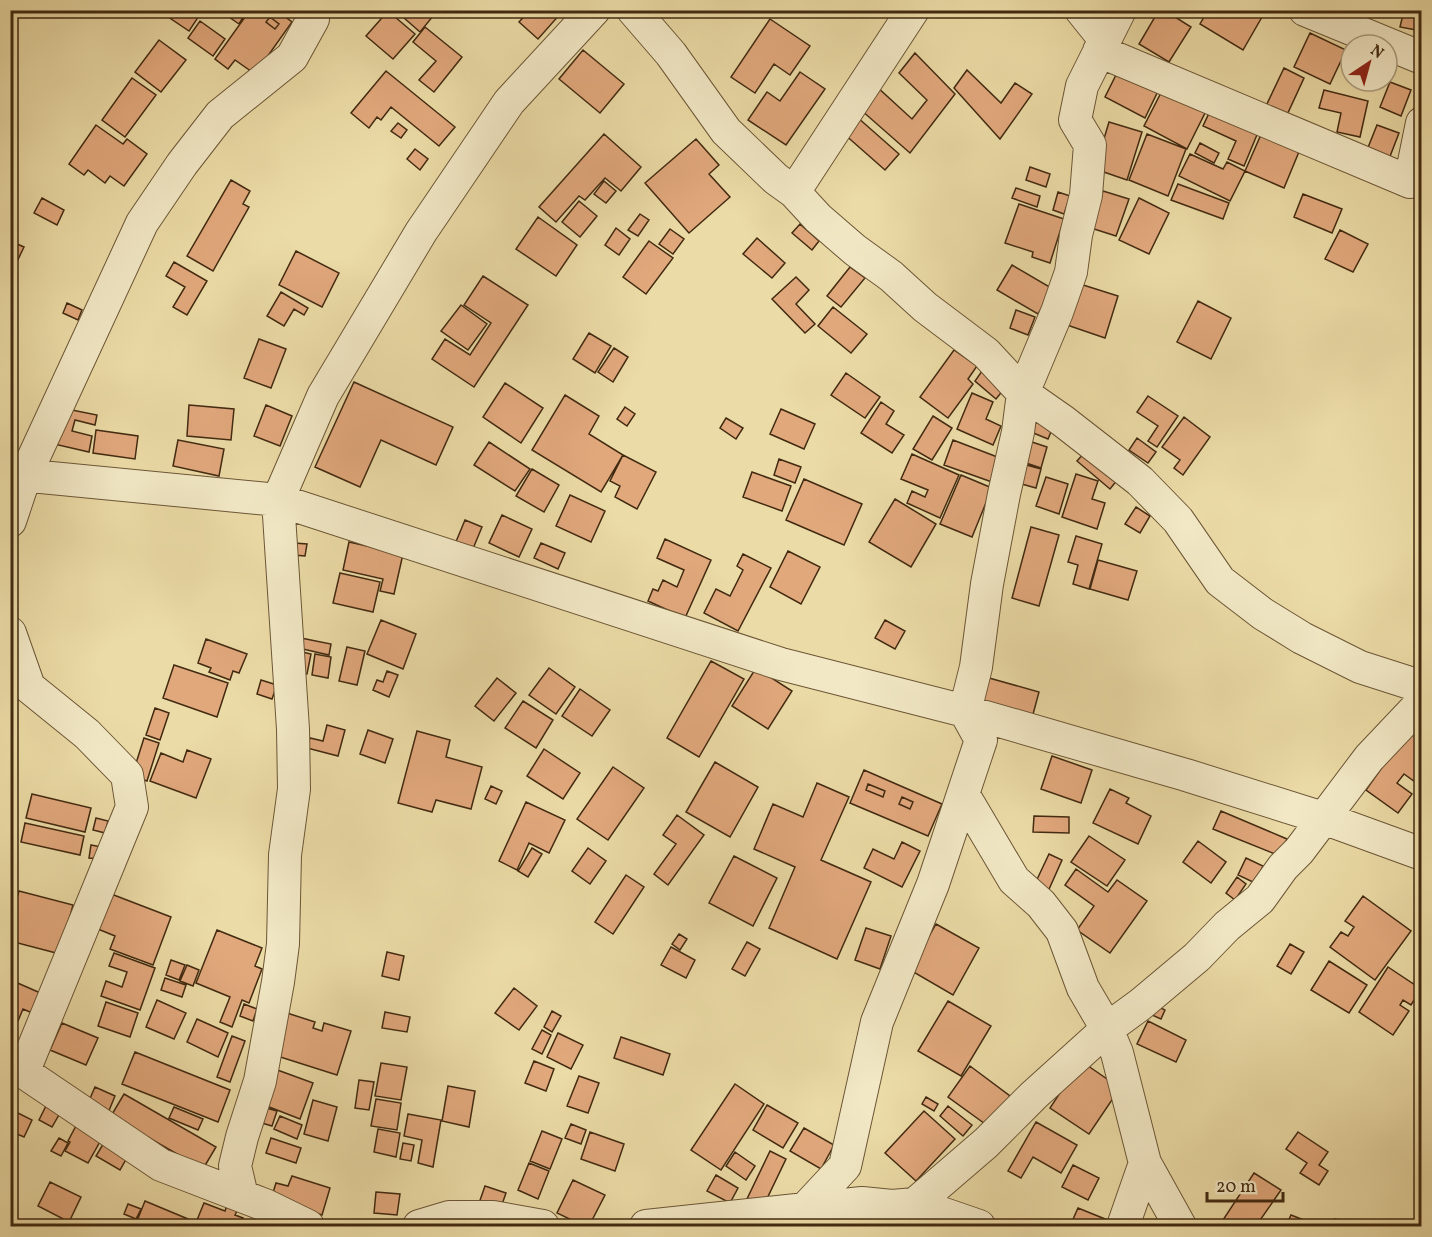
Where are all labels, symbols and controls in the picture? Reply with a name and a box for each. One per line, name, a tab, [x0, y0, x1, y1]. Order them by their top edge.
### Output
north arrow	[1339, 33, 1399, 93]
text: N	[1365, 40, 1388, 65]
scale bar	[1207, 1165, 1284, 1203]
text: 20 m	[1216, 1175, 1256, 1200]

